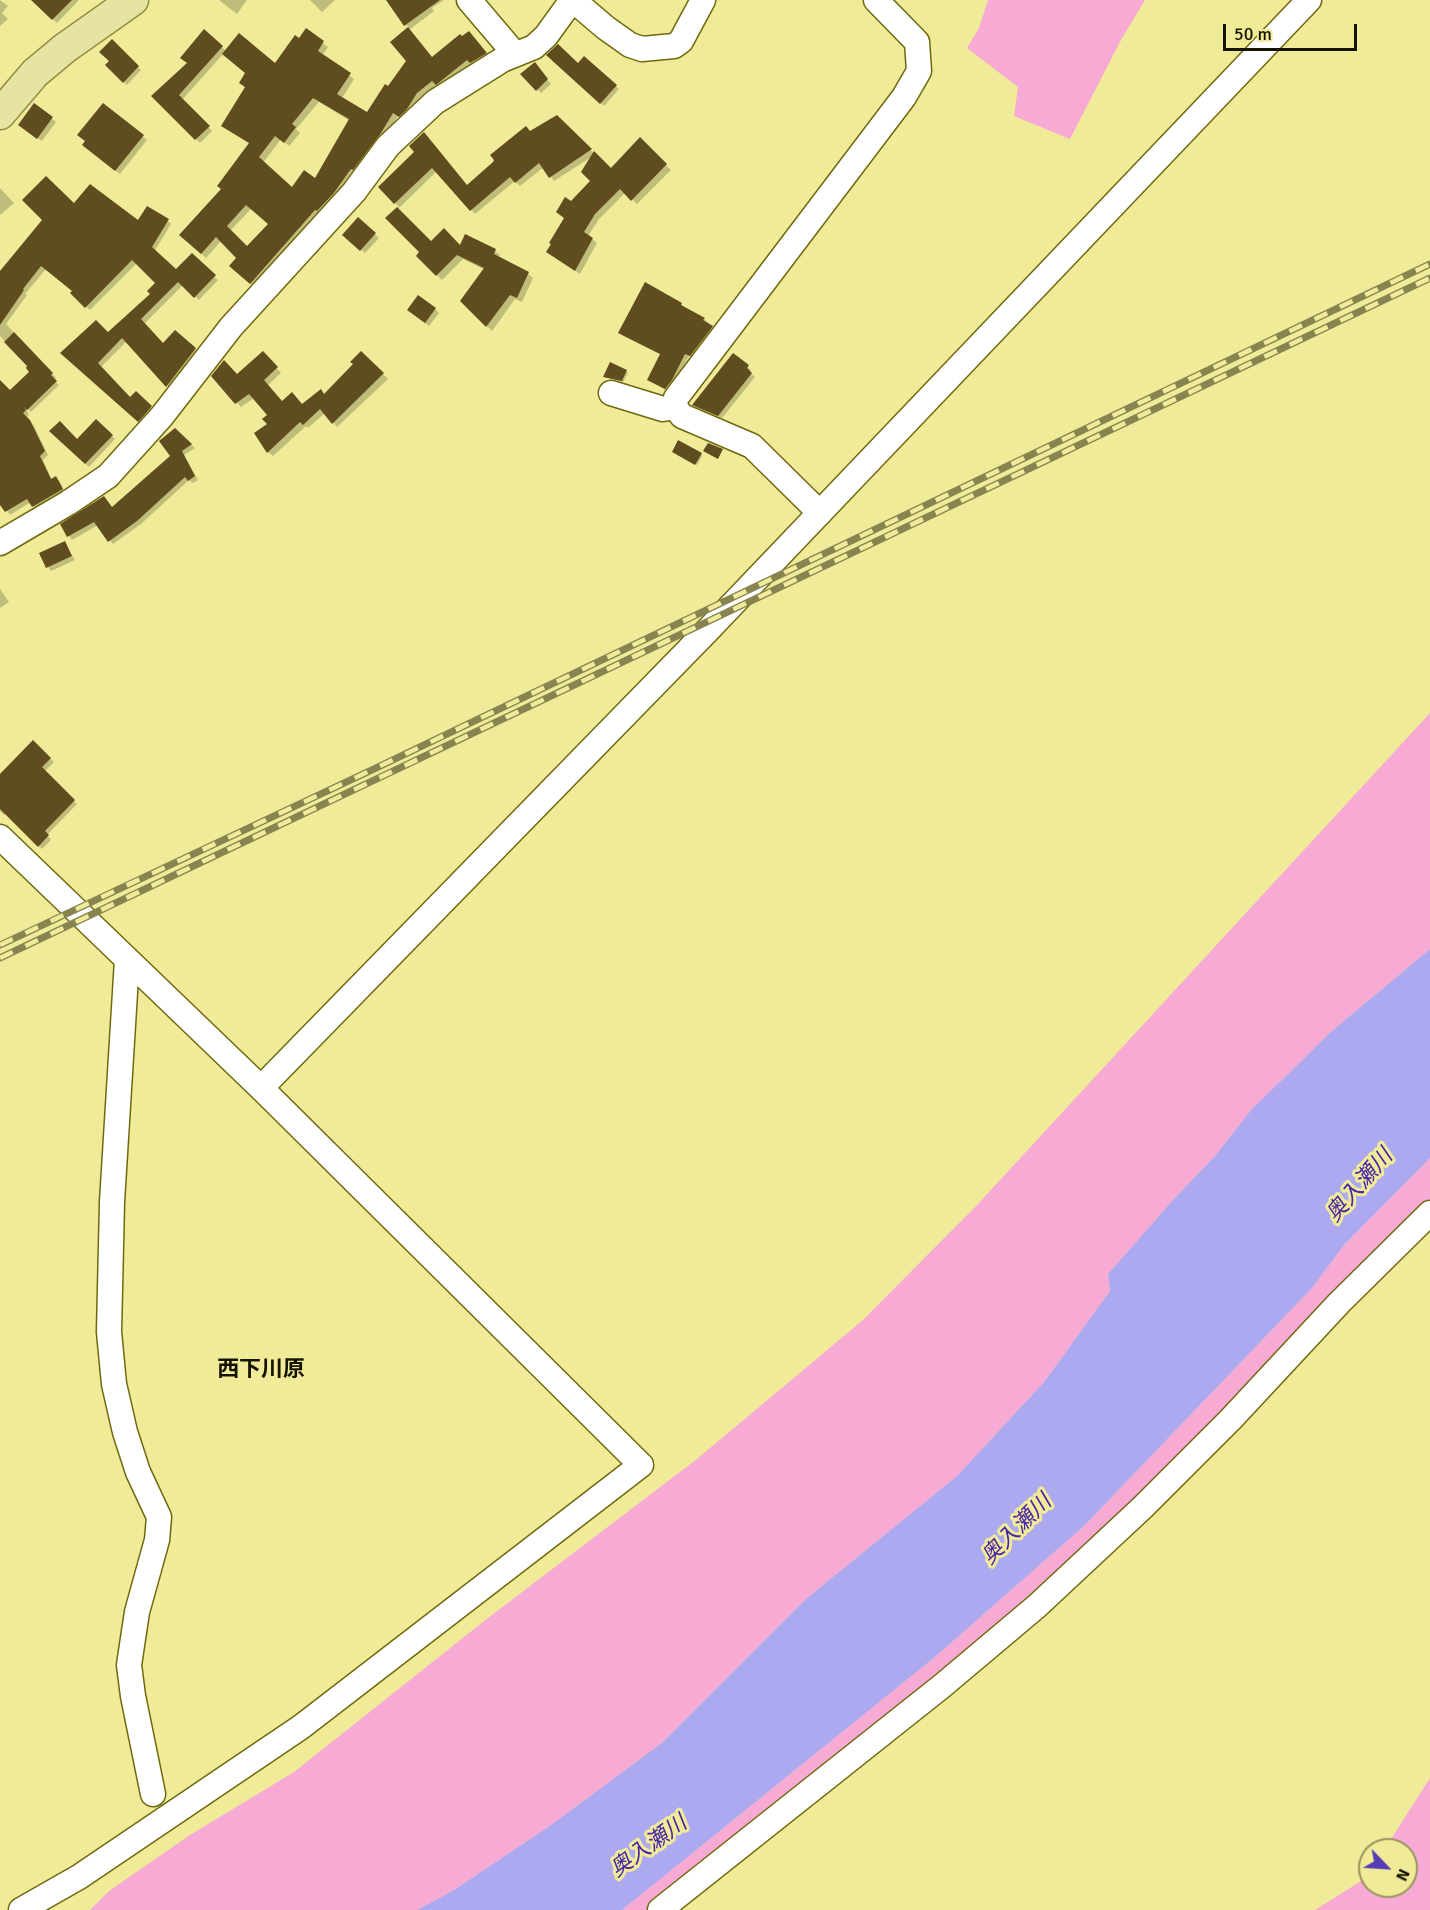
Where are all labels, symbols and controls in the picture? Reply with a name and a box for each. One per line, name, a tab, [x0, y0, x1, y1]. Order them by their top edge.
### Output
scale bar	[1226, 12, 1360, 50]
text: 50 m	[1234, 23, 1272, 45]
water label: 奥入瀬川	[1321, 1144, 1399, 1228]
district label: 西下川原	[217, 1357, 305, 1383]
water label: 奥入瀬川	[977, 1490, 1057, 1570]
water label: 奥入瀬川	[606, 1810, 692, 1884]
north arrow	[1358, 1838, 1418, 1898]
text: N	[1391, 1865, 1414, 1884]

